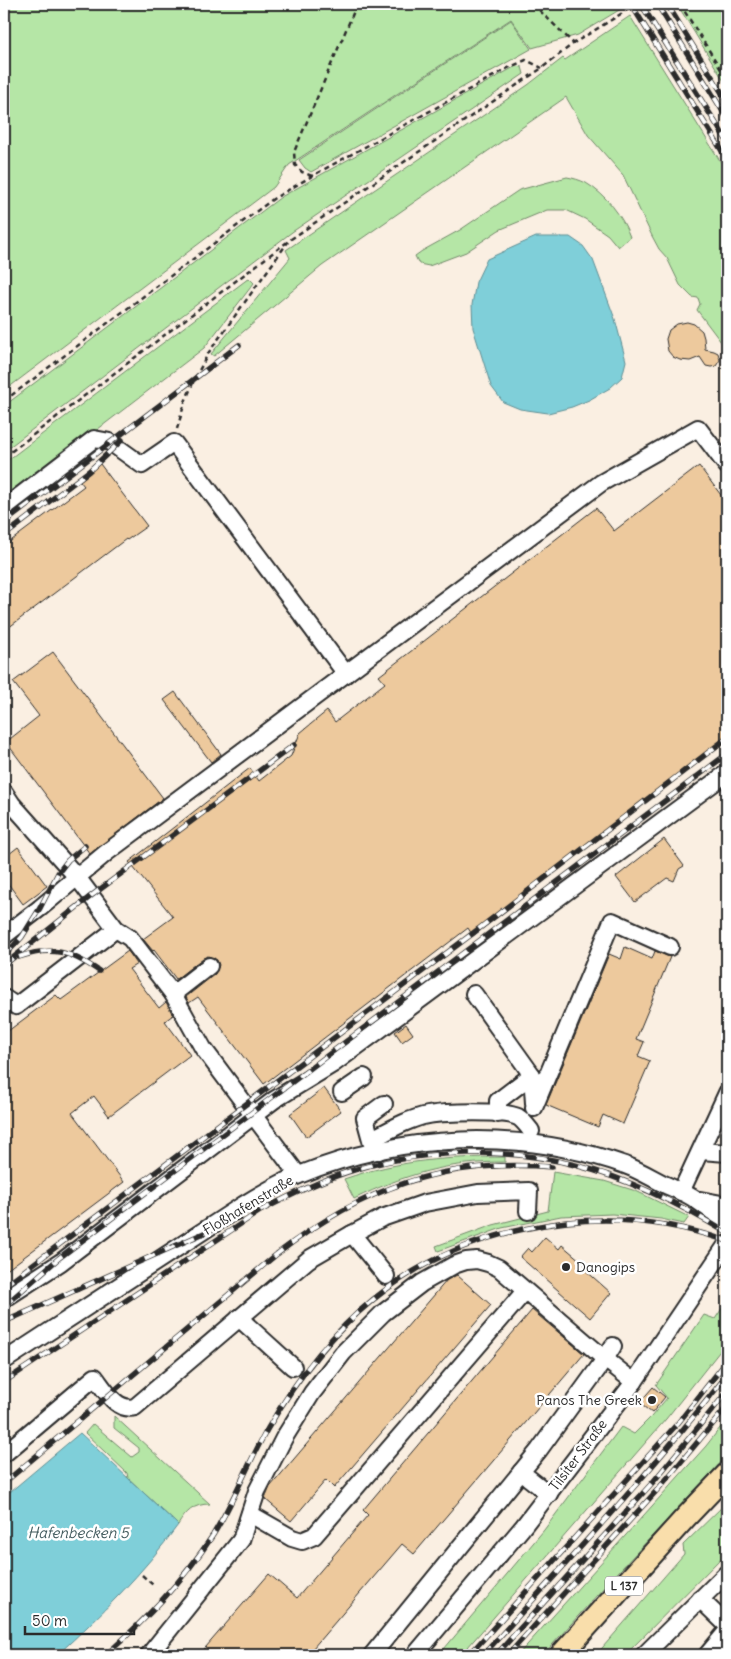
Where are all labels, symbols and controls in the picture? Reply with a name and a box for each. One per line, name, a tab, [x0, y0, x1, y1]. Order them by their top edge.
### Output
street label: Floßhafenstraße	[200, 1171, 296, 1239]
place label: Danogips	[576, 1258, 635, 1276]
marker: Danogips	[560, 1261, 572, 1273]
place label: Panos The Greek	[536, 1391, 642, 1409]
marker: Panos The Greek	[646, 1394, 658, 1406]
street label: Tilsiter Straße	[545, 1416, 611, 1494]
water label: Hafenbecken 5	[27, 1523, 130, 1542]
road number: L 137	[605, 1576, 643, 1595]
scale bar	[25, 1604, 134, 1636]
text: 50 m	[32, 1611, 67, 1630]

